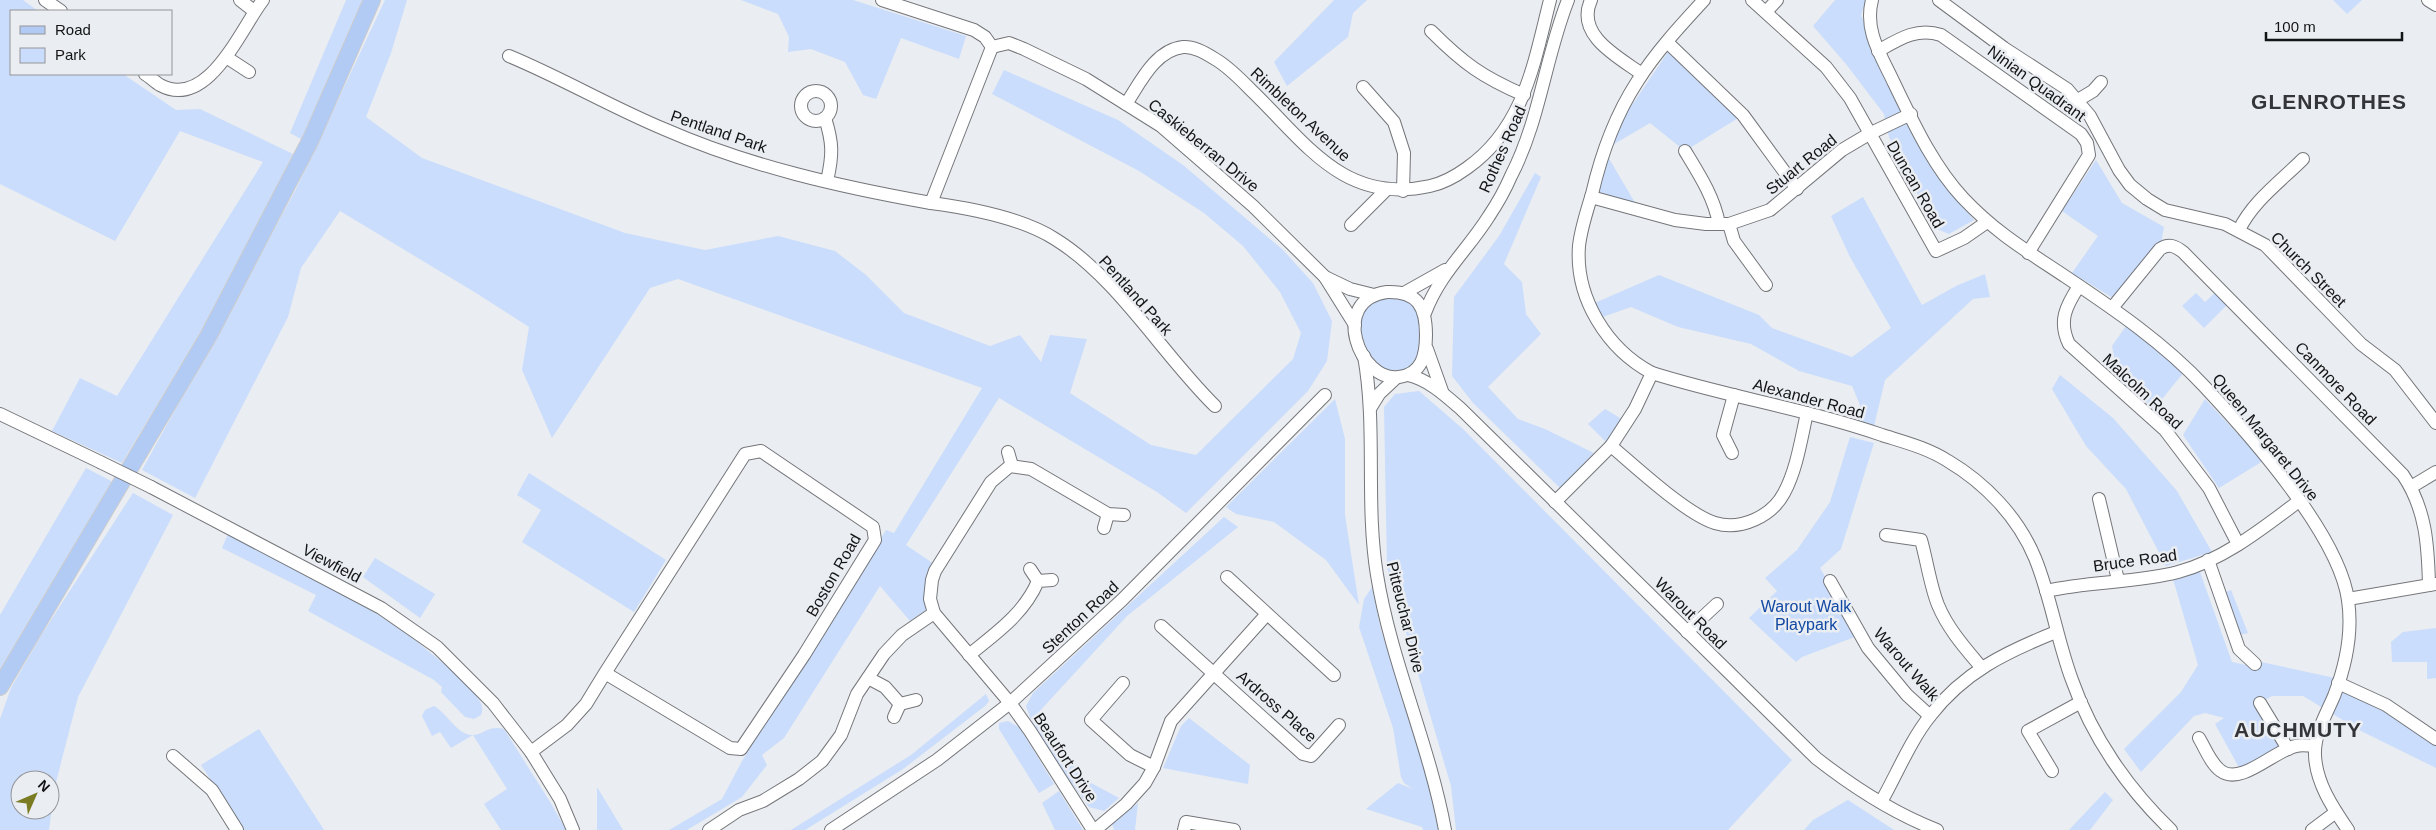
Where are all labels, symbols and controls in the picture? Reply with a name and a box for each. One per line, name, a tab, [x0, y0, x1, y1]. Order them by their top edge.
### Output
legend	[10, 10, 172, 75]
scale bar	[2266, 10, 2402, 42]
text: 100 m	[2274, 18, 2316, 35]
text: Road	[55, 21, 91, 38]
street label: Ninian Quadrant	[1985, 42, 2089, 125]
text: Park	[55, 46, 86, 63]
street label: Rimbleton Avenue	[1247, 64, 1354, 165]
district label: GLENROTHES	[2251, 90, 2407, 113]
street label: Caskieberran Drive	[1145, 96, 1262, 195]
street label: Rothes Road	[1476, 103, 1529, 195]
street label: Pentland Park	[669, 107, 770, 156]
street label: Stuart Road	[1763, 131, 1840, 198]
street label: Duncan Road	[1884, 138, 1947, 231]
street label: Church Street	[2268, 228, 2350, 311]
street label: Pentland Park	[1096, 252, 1176, 339]
street label: Canmore Road	[2292, 338, 2379, 428]
street label: Malcolm Road	[2099, 350, 2186, 432]
street label: Queen Margaret Drive	[2209, 370, 2322, 504]
street label: Alexander Road	[1751, 375, 1866, 422]
street label: Boston Road	[803, 531, 864, 620]
street label: Viewfield	[300, 541, 364, 586]
street label: Bruce Road	[2092, 546, 2178, 575]
street label: Pitteuchar Drive	[1383, 560, 1428, 674]
street label: Warout Road	[1652, 574, 1730, 652]
street label: Stenton Road	[1039, 578, 1122, 657]
park label: Warout Walk Playpark	[1761, 598, 1852, 633]
street label: Warout Walk	[1871, 625, 1943, 705]
street label: Ardross Place	[1234, 667, 1320, 746]
street label: Beaufort Drive	[1031, 710, 1101, 805]
district label: AUCHMUTY	[2234, 718, 2362, 741]
north arrow	[10, 770, 60, 820]
text: N	[35, 777, 53, 795]

